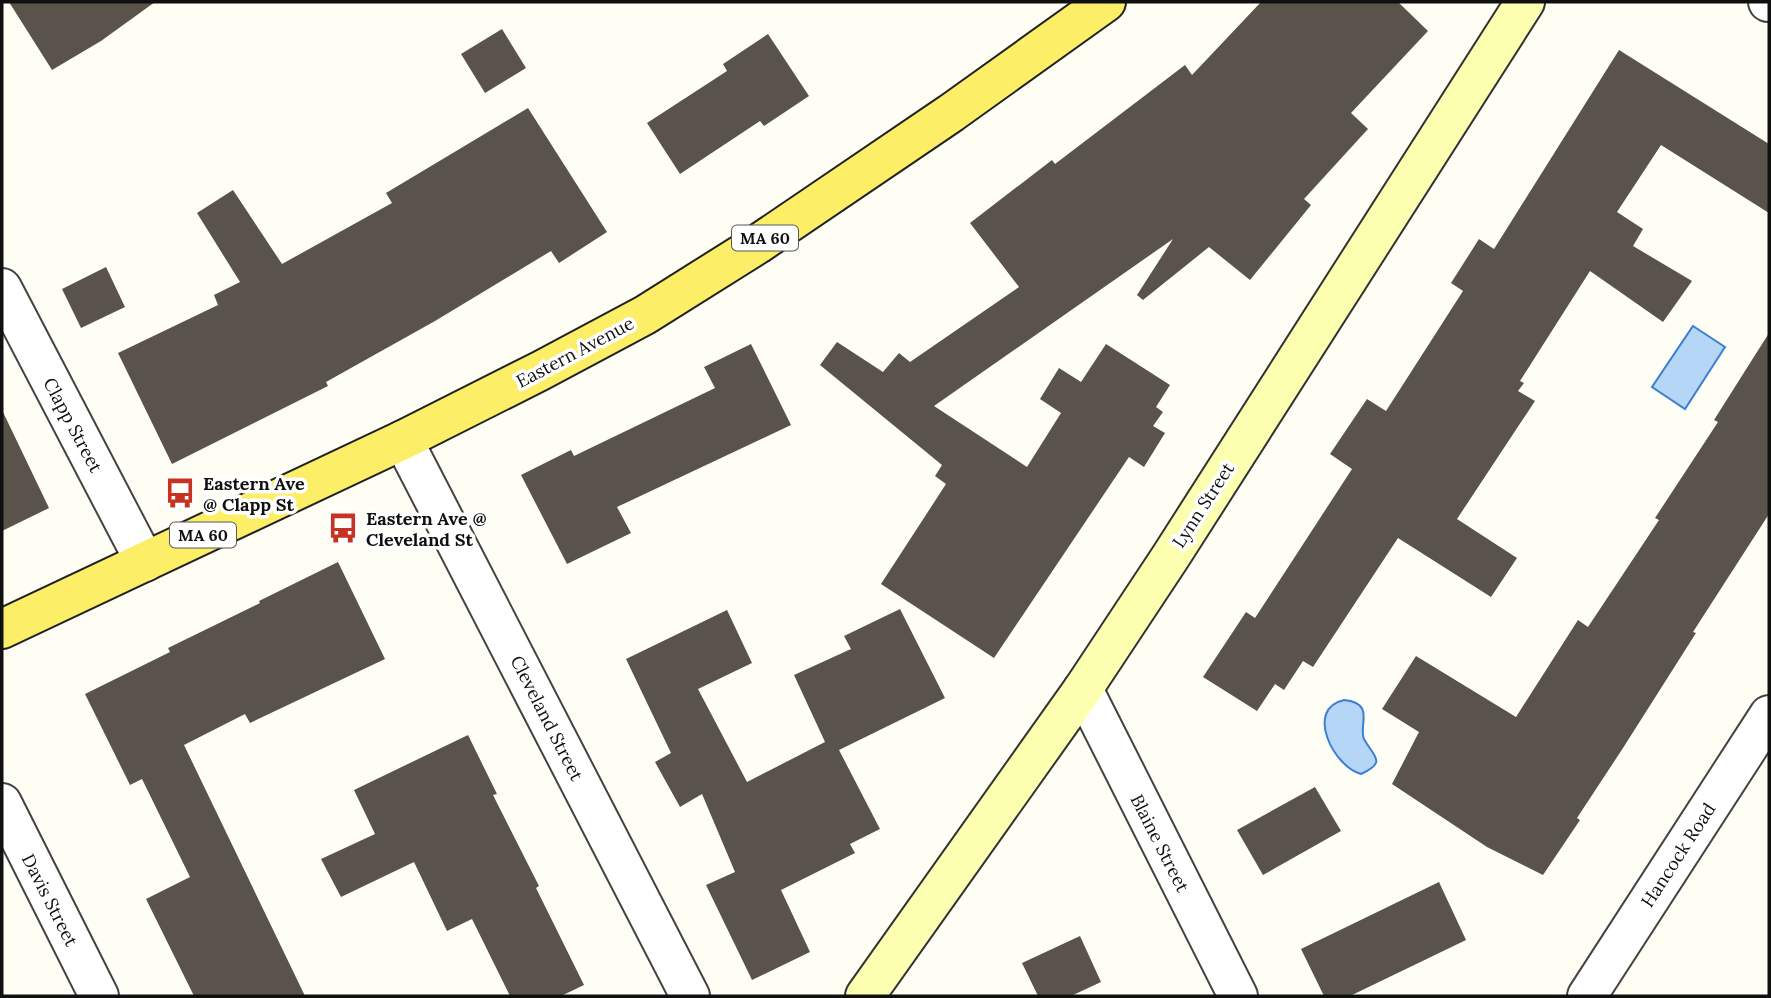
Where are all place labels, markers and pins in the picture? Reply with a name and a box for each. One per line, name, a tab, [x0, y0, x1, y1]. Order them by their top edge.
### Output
place label: Eastern Ave @ Clapp St	[203, 472, 305, 516]
bus stop icon: Eastern Ave @ Clapp St	[163, 476, 197, 510]
place label: Eastern Ave @ Cleveland St	[366, 507, 487, 551]
bus stop icon: Eastern Ave @ Cleveland St	[326, 511, 360, 545]

